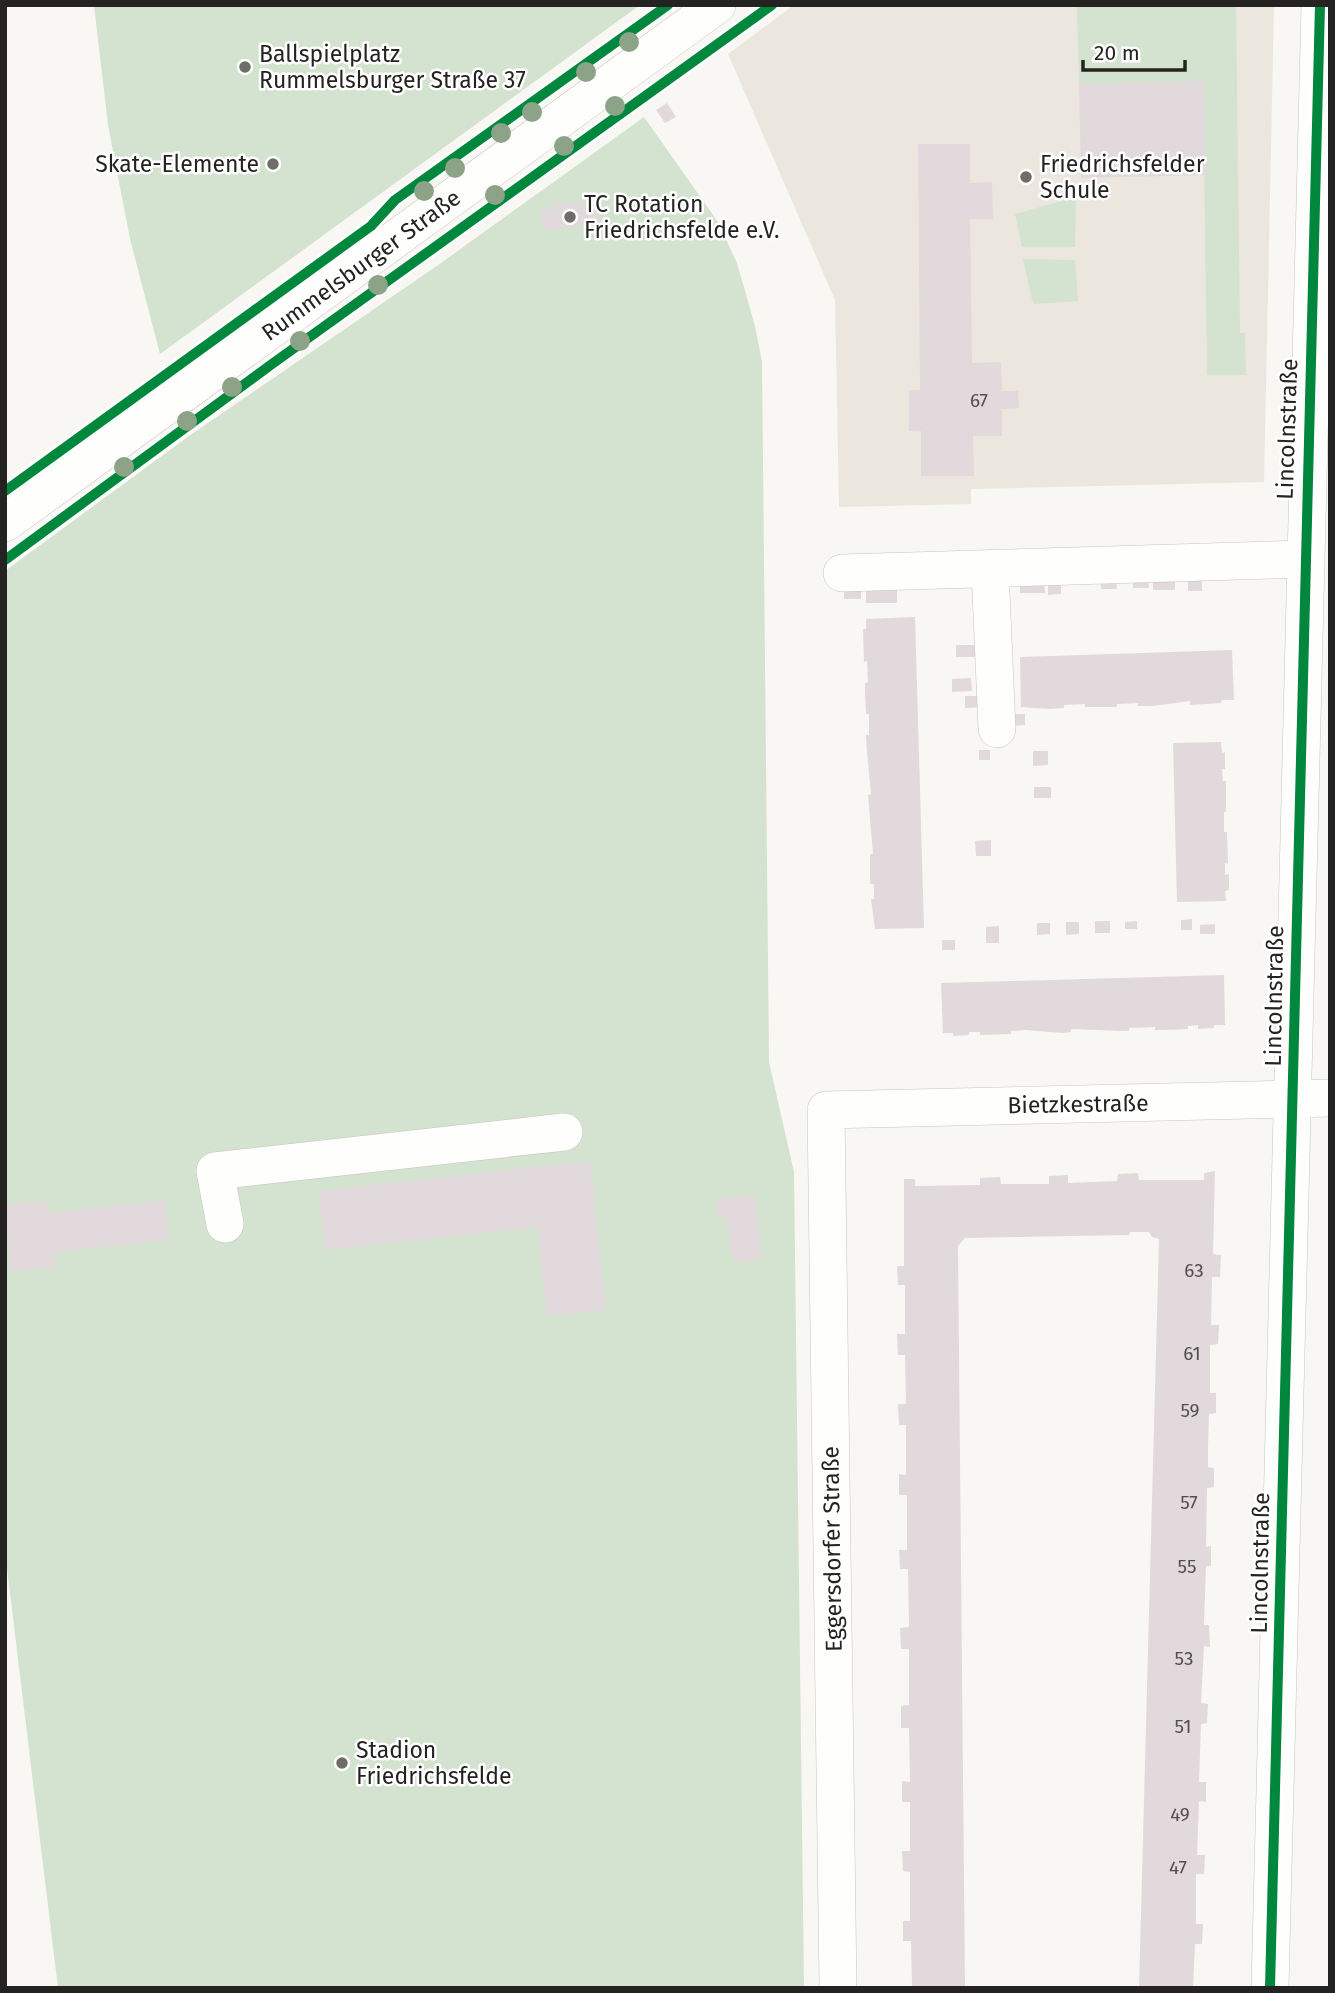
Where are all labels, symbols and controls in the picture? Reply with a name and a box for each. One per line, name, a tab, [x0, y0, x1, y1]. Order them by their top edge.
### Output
scale bar	[1083, 28, 1184, 72]
place label: Ballspielplatz Rummelsburger Straße 37	[259, 40, 526, 94]
text: 20 m	[1094, 40, 1140, 66]
marker: Ballspielplatz Rummelsburger Straße 37	[237, 59, 253, 75]
place label: Skate-Elemente	[95, 150, 259, 178]
place label: Friedrichsfelder Schule	[1040, 150, 1205, 204]
marker: Skate-Elemente	[265, 156, 281, 172]
marker: Friedrichsfelder Schule	[1018, 169, 1034, 185]
street label: Rummelsburger Straße	[256, 183, 466, 347]
place label: TC Rotation Friedrichsfelde e.V.	[584, 190, 780, 244]
marker: TC Rotation Friedrichsfelde e.V.	[562, 209, 578, 225]
street label: Lincolnstraße	[1271, 358, 1303, 500]
house number: 67	[970, 389, 988, 412]
street label: Lincolnstraße	[1259, 925, 1289, 1067]
street label: Bietzkestraße	[1007, 1089, 1149, 1119]
house number: 63	[1184, 1259, 1204, 1282]
house number: 61	[1183, 1342, 1201, 1365]
house number: 59	[1180, 1399, 1200, 1422]
street label: Eggersdorfer Straße	[816, 1446, 848, 1652]
house number: 57	[1180, 1491, 1198, 1514]
street label: Lincolnstraße	[1245, 1492, 1275, 1634]
house number: 55	[1178, 1555, 1196, 1578]
house number: 53	[1175, 1647, 1193, 1670]
house number: 51	[1175, 1715, 1191, 1738]
place label: Stadion Friedrichsfelde	[356, 1736, 512, 1790]
marker: Stadion Friedrichsfelde	[334, 1755, 350, 1771]
house number: 49	[1170, 1803, 1190, 1826]
house number: 47	[1169, 1856, 1187, 1879]

